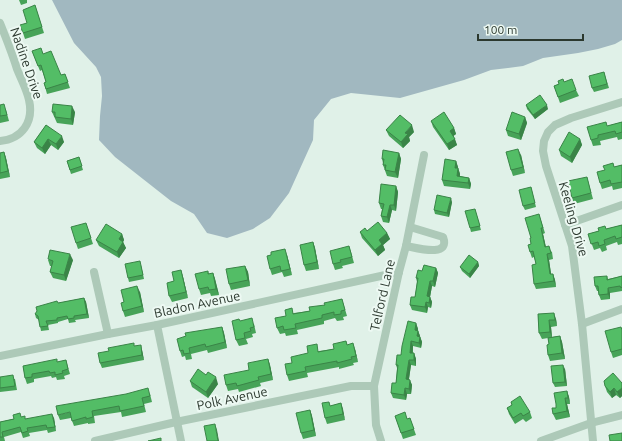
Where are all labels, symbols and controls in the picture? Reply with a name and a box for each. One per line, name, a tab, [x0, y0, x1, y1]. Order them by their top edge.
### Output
scale bar	[478, 16, 583, 42]
text: 100 m	[484, 23, 517, 36]
street label: Nadine Drive	[8, 25, 46, 101]
street label: Keeling Drive	[557, 180, 591, 258]
street label: Telford Lane	[367, 258, 397, 332]
street label: Bladon Avenue	[153, 288, 241, 320]
street label: Polk Avenue	[195, 384, 269, 412]

